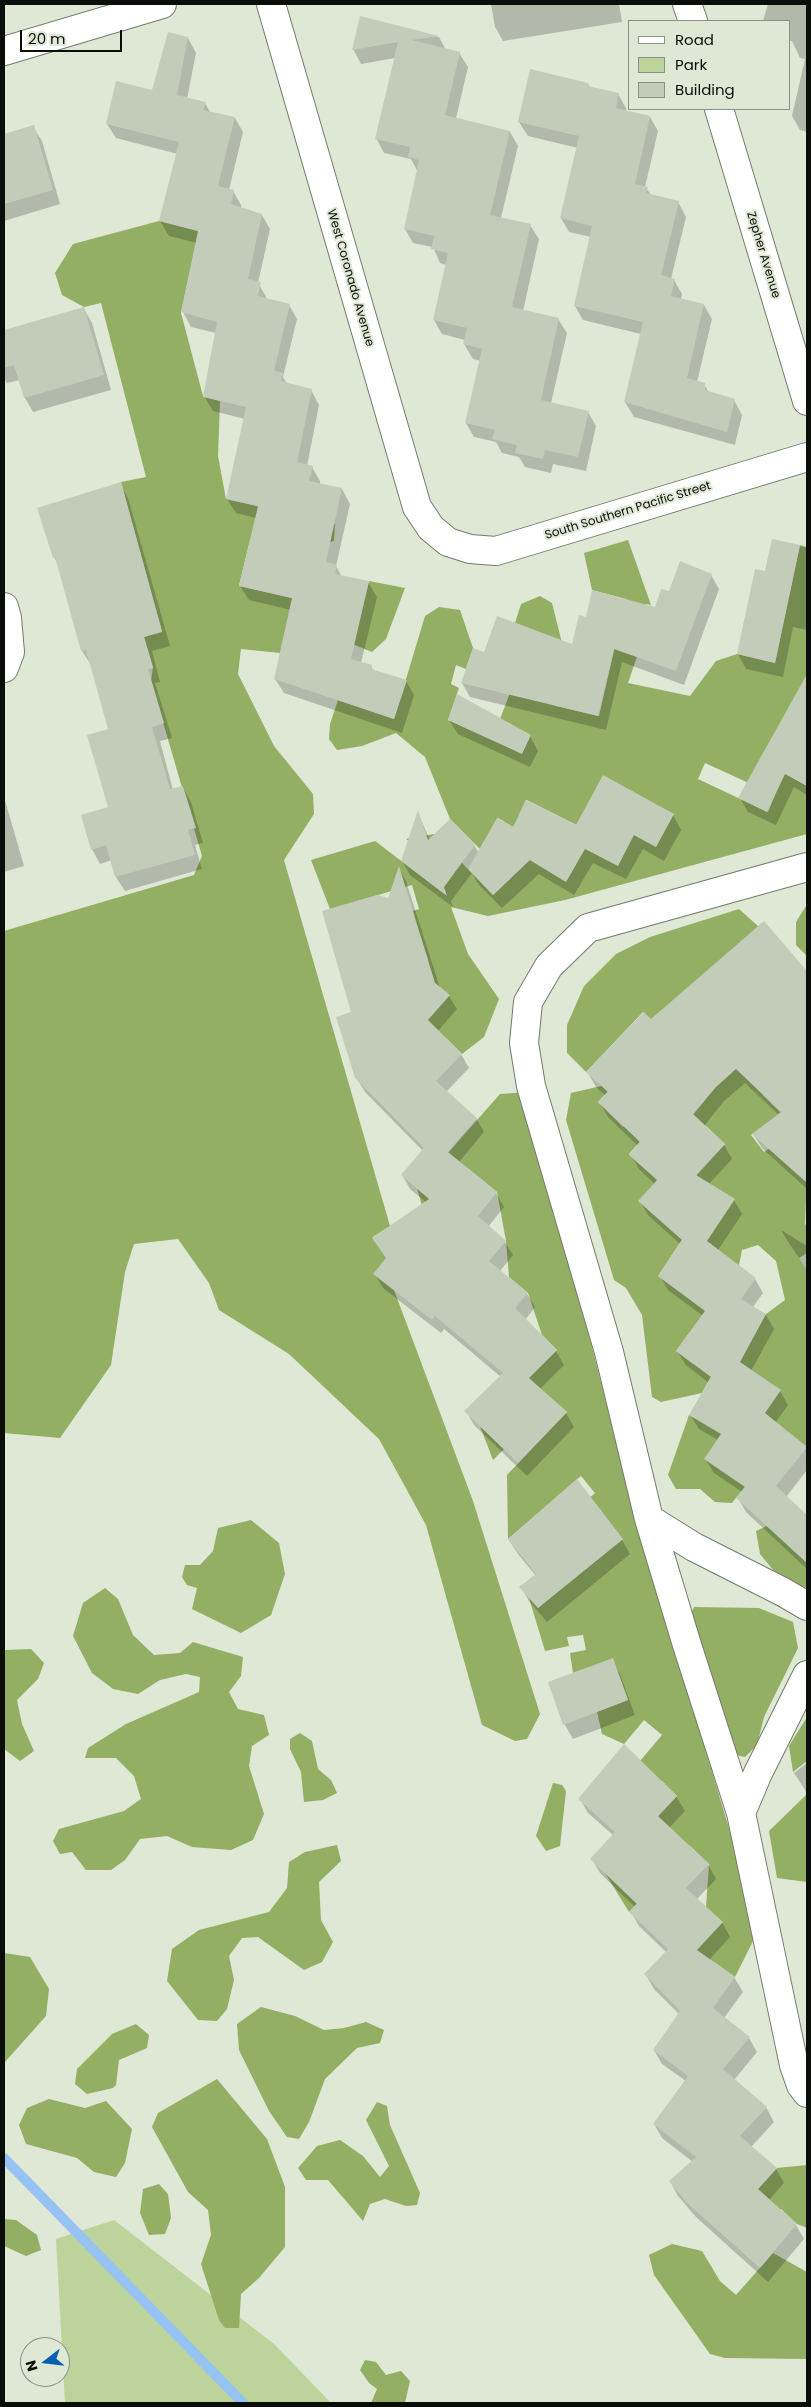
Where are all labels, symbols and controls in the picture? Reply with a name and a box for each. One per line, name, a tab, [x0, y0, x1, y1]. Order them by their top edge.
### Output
scale bar	[22, 20, 125, 52]
legend	[628, 20, 791, 110]
text: 20 m	[28, 28, 66, 49]
text: Road	[675, 29, 714, 50]
text: Park	[675, 54, 707, 75]
text: Building	[675, 79, 735, 100]
street label: West Coronado Avenue	[324, 208, 376, 348]
street label: Zepher Avenue	[743, 210, 783, 300]
street label: South Southern Pacific Street	[543, 479, 713, 543]
north arrow	[20, 2337, 70, 2387]
text: N	[20, 2358, 43, 2374]

